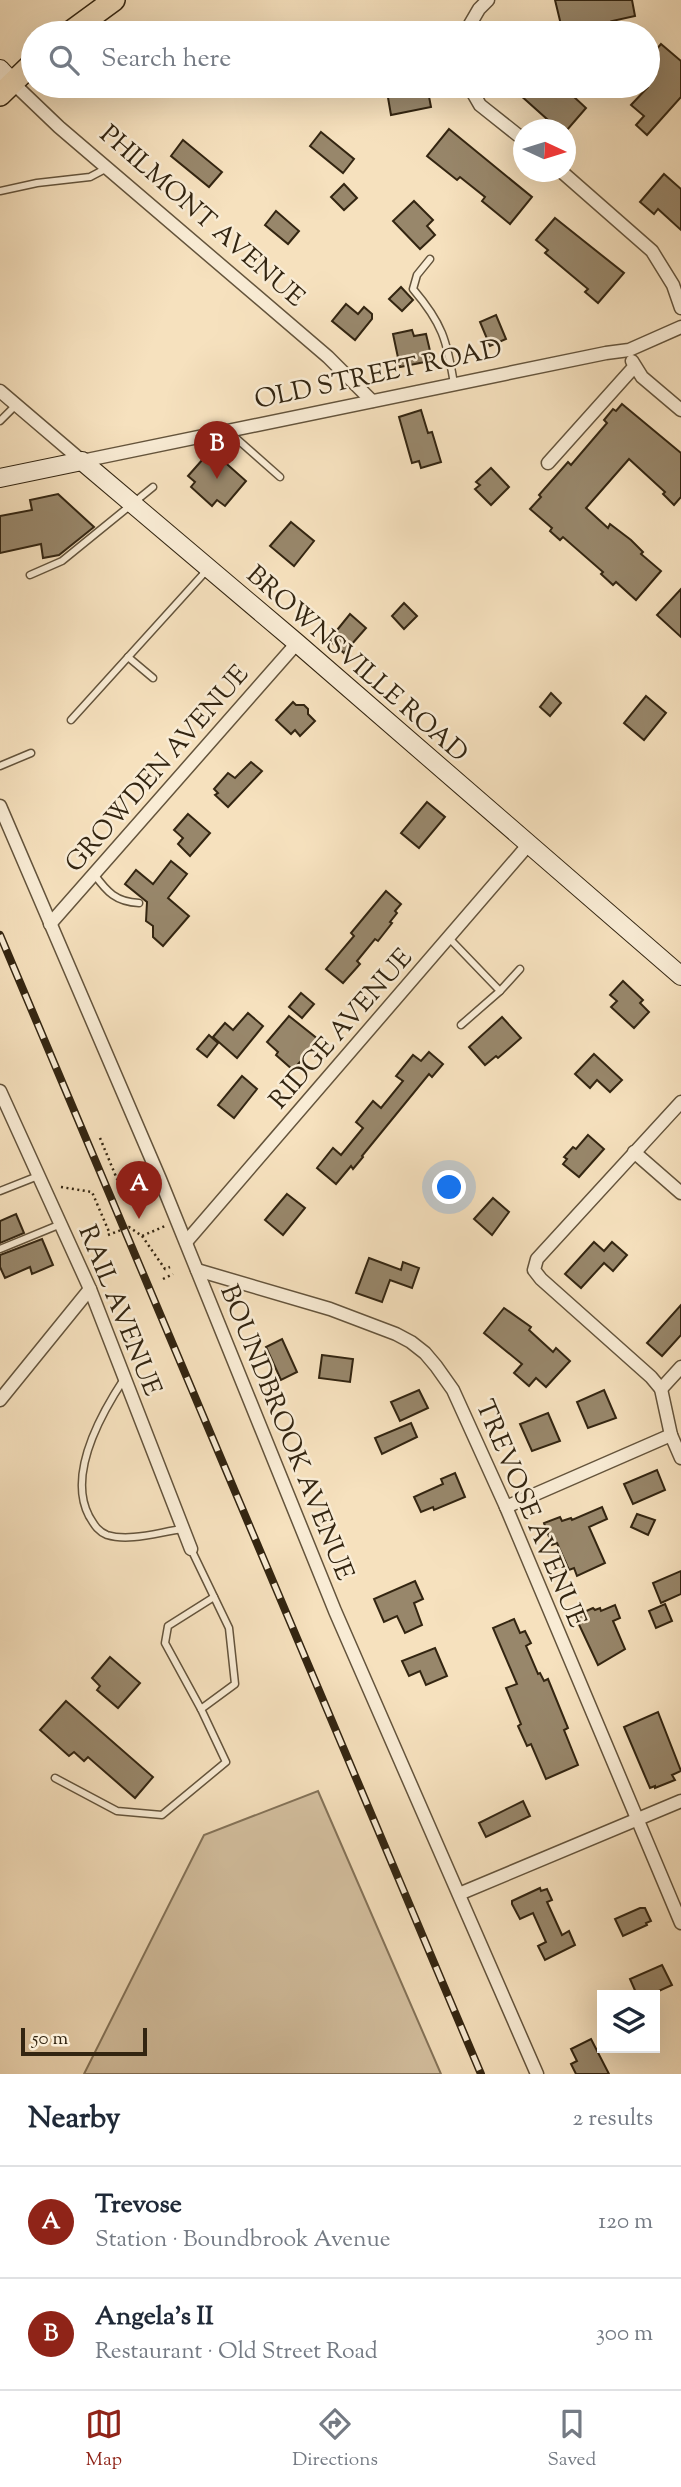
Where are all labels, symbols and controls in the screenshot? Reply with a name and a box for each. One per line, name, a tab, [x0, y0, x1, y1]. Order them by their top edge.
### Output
search box	[21, 21, 660, 98]
icon: search	[45, 41, 83, 79]
text: Search here	[101, 41, 231, 78]
street label: PHILMONT AVENUE	[91, 117, 312, 317]
north arrow	[513, 119, 576, 182]
street label: OLD STREET ROAD	[251, 331, 506, 420]
pin: B	[194, 421, 240, 479]
street label: BROWNSVILLE ROAD	[237, 558, 475, 772]
street label: GROWDEN AVENUE	[57, 658, 259, 881]
street label: RIDGE AVENUE	[262, 941, 422, 1118]
pin: A	[116, 1161, 162, 1219]
your location	[432, 1170, 466, 1204]
street label: RAIL AVENUE	[68, 1220, 170, 1402]
street label: BOUNDBROOK AVENUE	[209, 1280, 362, 1587]
street label: TREVOSE AVENUE	[465, 1395, 594, 1634]
map controls	[597, 1990, 660, 2053]
button: layers	[597, 1990, 660, 2053]
scale bar	[21, 2025, 147, 2057]
text: 50 m	[32, 2026, 68, 2053]
text: Nearby	[28, 2098, 120, 2141]
text: 2 results	[573, 2103, 653, 2136]
text: Trevose	[95, 2187, 182, 2224]
text: A	[42, 2206, 60, 2239]
text: 120 m	[598, 2206, 653, 2239]
text: Station · Boundbrook Avenue	[95, 2224, 390, 2257]
text: Angela's II	[95, 2299, 214, 2336]
text: B	[44, 2318, 58, 2351]
text: 300 m	[596, 2318, 653, 2351]
text: Restaurant · Old Street Road	[95, 2336, 378, 2369]
tab: Map	[85, 2405, 123, 2474]
tab: Directions	[292, 2405, 378, 2474]
tab: Saved	[547, 2405, 596, 2474]

